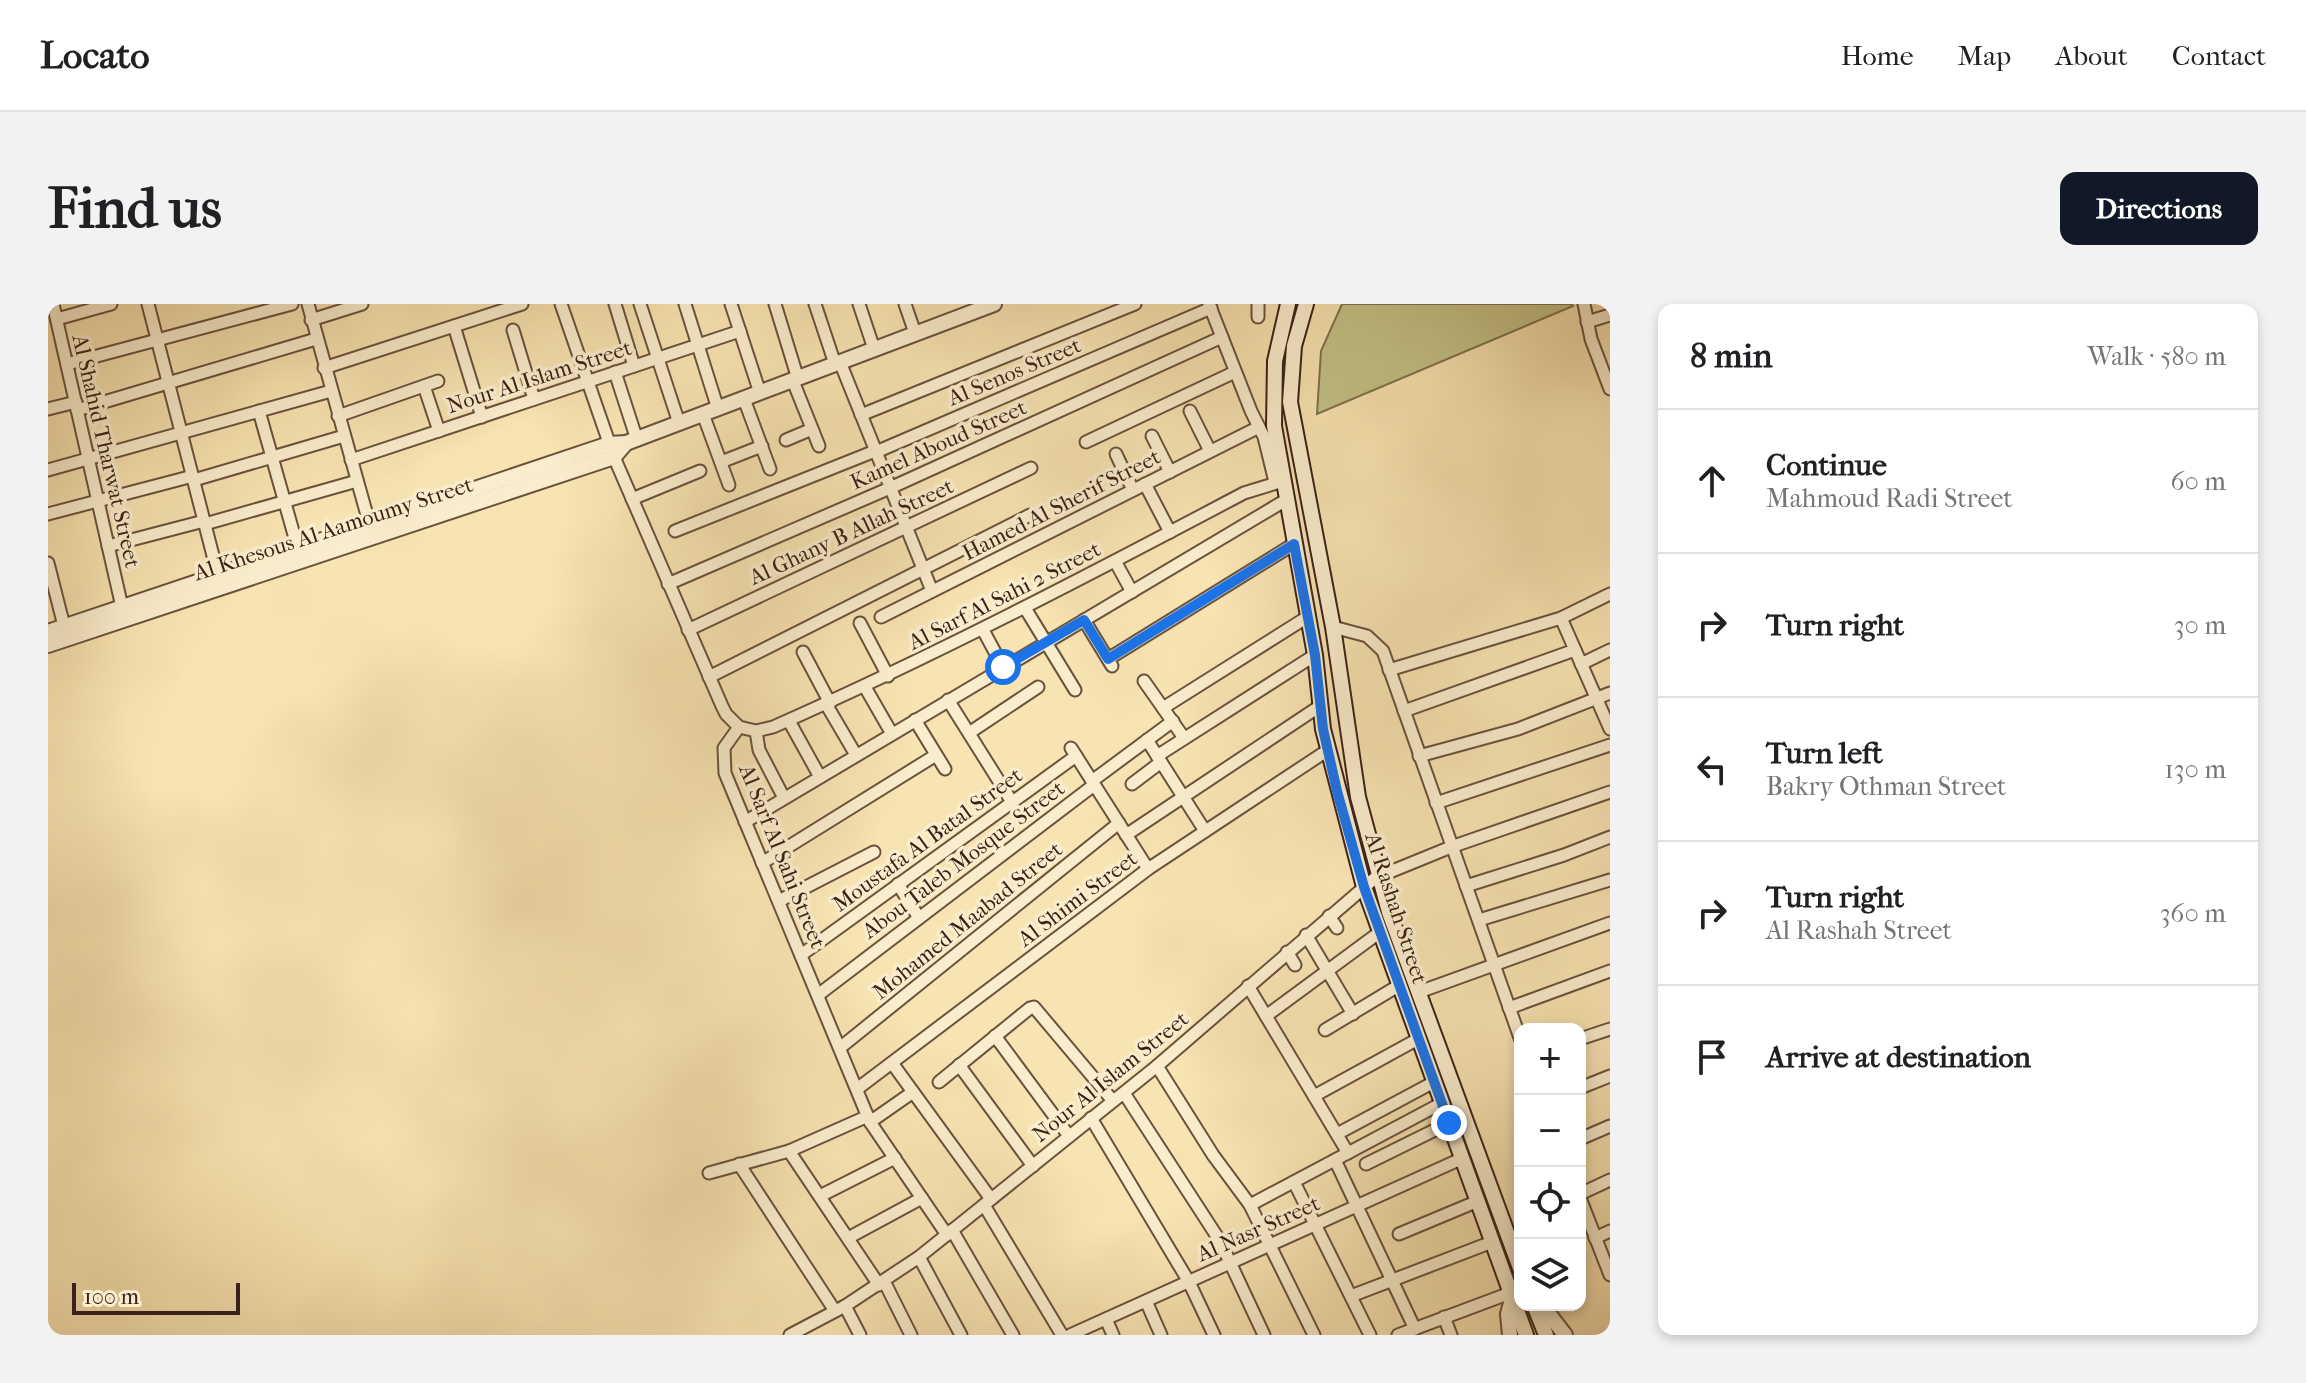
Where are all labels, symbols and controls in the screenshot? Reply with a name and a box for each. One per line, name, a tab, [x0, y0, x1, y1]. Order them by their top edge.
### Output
text: Locato	[40, 33, 150, 78]
text: Home	[1841, 39, 1914, 72]
text: Map	[1958, 39, 2011, 72]
text: About	[2055, 39, 2128, 72]
text: Contact	[2172, 39, 2266, 72]
button: Directions	[2060, 172, 2258, 245]
text: Find us	[48, 176, 222, 241]
street label: Al Shahid Tharwat Street	[66, 331, 146, 571]
street label: Al Senos Street	[943, 332, 1085, 412]
street label: Nour Al Islam Street	[444, 335, 635, 419]
text: 8 min	[1690, 336, 1772, 376]
text: Walk · 580 m	[2087, 341, 2226, 372]
street label: Kamel Aboud Street	[846, 394, 1031, 495]
street label: Hamed Al Sherif Street	[958, 444, 1165, 566]
text: Continue	[1766, 448, 1887, 483]
icon: ahead	[1690, 459, 1734, 503]
text: 60 m	[2170, 466, 2226, 497]
street label: Al Khesous Al Aamoumy Street	[190, 471, 476, 587]
street label: Al Ghany B Allah Street	[744, 473, 958, 591]
text: Mahmoud Radi Street	[1766, 483, 2013, 514]
street label: Al Sarf Al Sahi 2 Street	[903, 536, 1105, 656]
icon: right	[1690, 603, 1734, 647]
text: Turn right	[1766, 608, 1904, 643]
text: 30 m	[2174, 610, 2226, 641]
route start	[985, 649, 1021, 685]
text: Turn left	[1766, 736, 1883, 771]
icon: left	[1690, 747, 1734, 791]
text: 130 m	[2165, 754, 2226, 785]
street label: Al Sarf Al Sahi Street	[733, 760, 831, 952]
street label: Moustafa Al Batal Street	[828, 762, 1028, 917]
text: Bakry Othman Street	[1766, 771, 2006, 802]
street label: Abou Taleb Mosque Street	[856, 775, 1070, 945]
street label: Al Rashah Street	[1359, 829, 1433, 987]
street label: Mohamed Maabad Street	[868, 836, 1068, 1005]
street label: Al Shimi Street	[1012, 845, 1143, 953]
text: Turn right	[1766, 880, 1904, 915]
icon: right	[1690, 891, 1734, 935]
text: 360 m	[2160, 898, 2226, 929]
text: Al Rashah Street	[1766, 915, 1952, 946]
street label: Nour Al Islam Street	[1028, 1006, 1194, 1148]
map controls	[1514, 1023, 1586, 1311]
button: +	[1514, 1023, 1586, 1095]
icon: arrive	[1690, 1035, 1734, 1079]
text: Arrive at destination	[1766, 1040, 2031, 1075]
button: −	[1514, 1095, 1586, 1167]
route end	[1431, 1105, 1467, 1141]
button: locate	[1514, 1167, 1586, 1239]
street label: Al Nasr Street	[1192, 1190, 1324, 1268]
button: layers	[1514, 1239, 1586, 1311]
scale bar	[72, 1279, 240, 1315]
text: 100 m	[84, 1284, 139, 1310]

